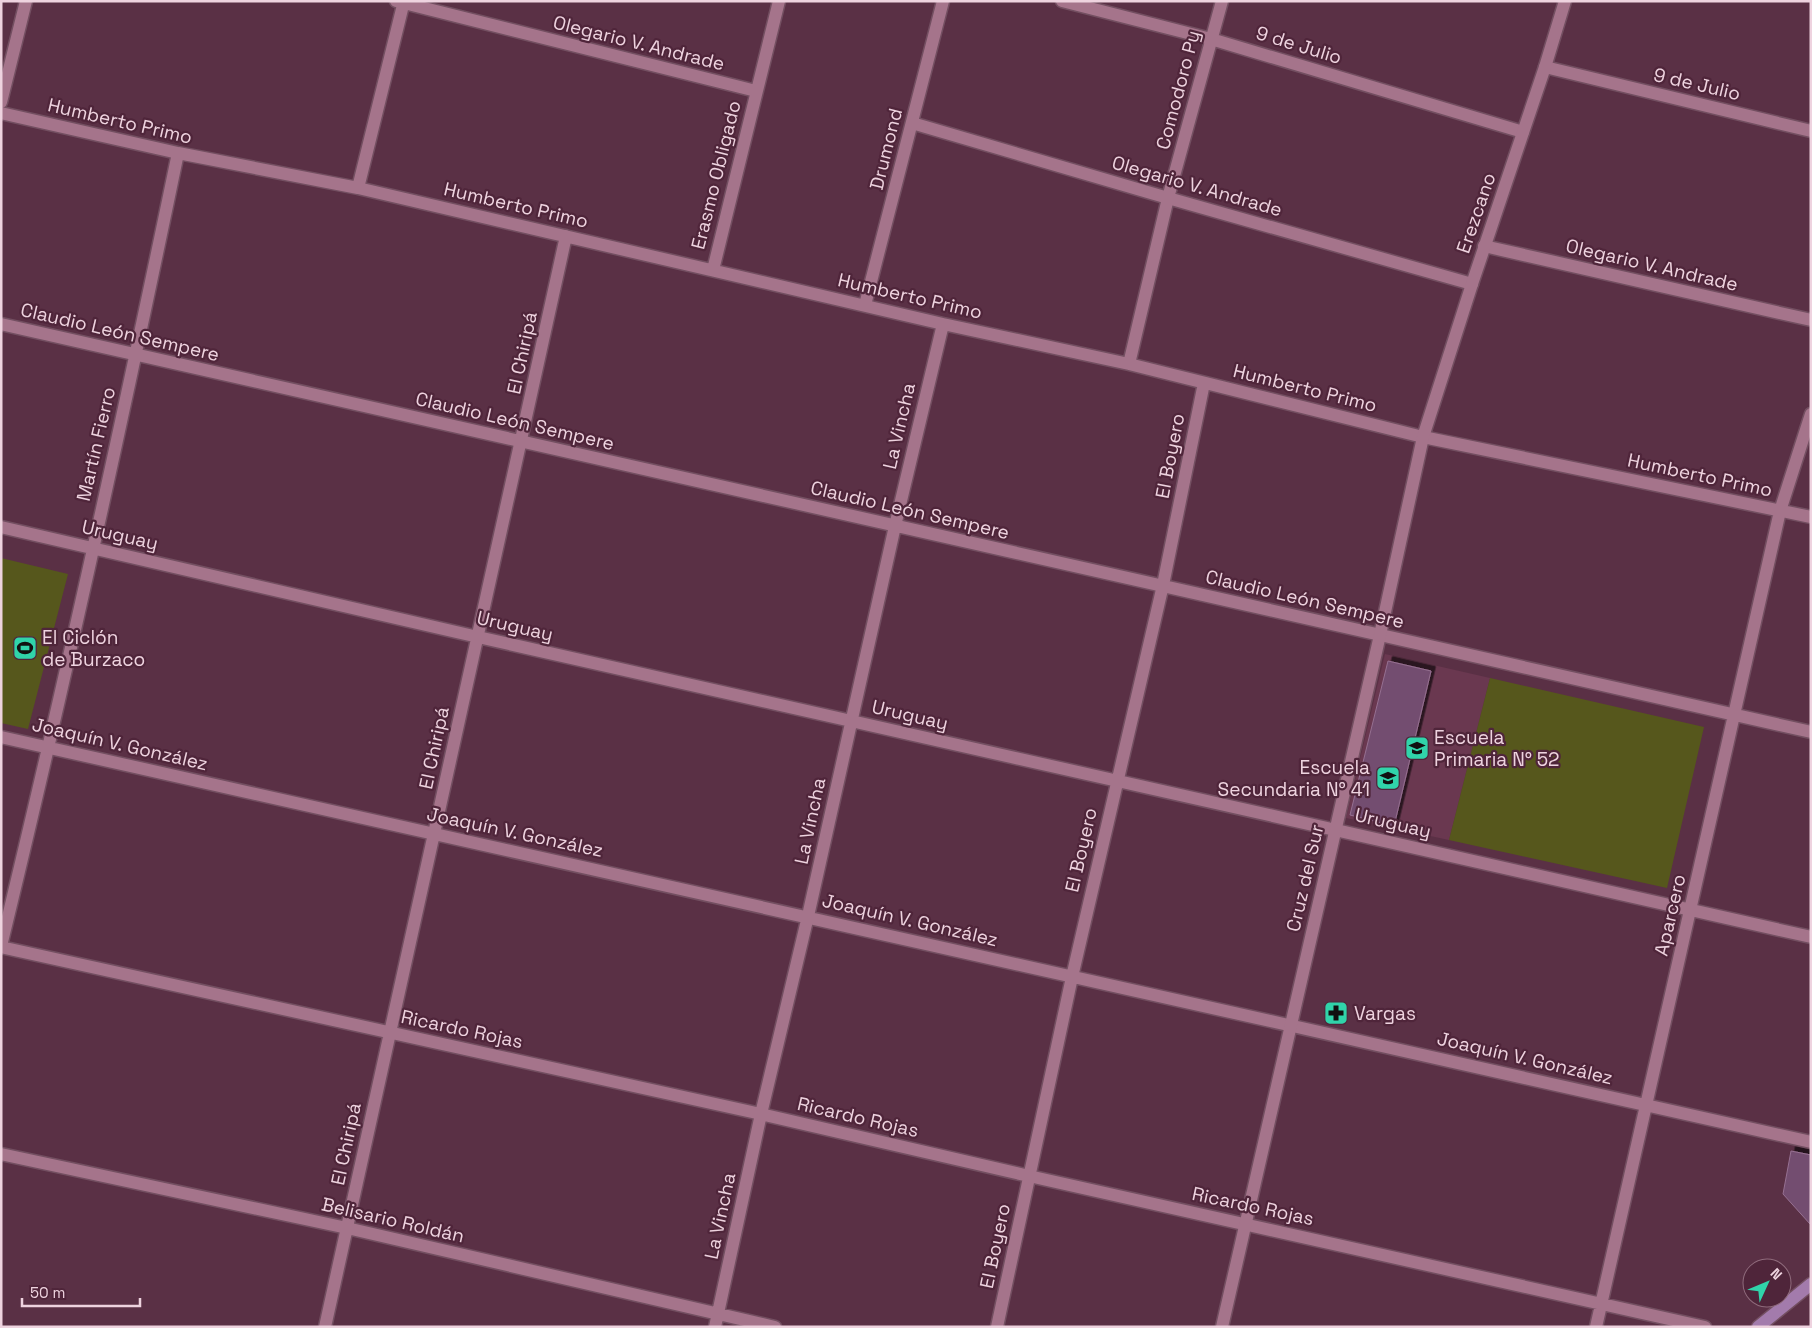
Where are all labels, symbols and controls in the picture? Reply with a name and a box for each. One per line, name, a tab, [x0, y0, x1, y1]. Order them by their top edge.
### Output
street label: Olegario V. Andrade	[551, 10, 727, 76]
street label: 9 de Julio	[1253, 20, 1345, 70]
street label: Comodoro Py	[1150, 28, 1206, 152]
street label: 9 de Julio	[1651, 62, 1743, 106]
street label: Humberto Primo	[45, 92, 195, 150]
street label: Erasmo Obligado	[685, 98, 747, 252]
street label: Drumond	[864, 106, 908, 192]
street label: Olegario V. Andrade	[1109, 150, 1285, 222]
street label: Erezcano	[1451, 169, 1501, 257]
street label: Humberto Primo	[441, 176, 591, 234]
street label: Olegario V. Andrade	[1564, 233, 1740, 297]
street label: Humberto Primo	[835, 267, 985, 325]
street label: Claudio León Sempere	[18, 297, 222, 367]
street label: El Chiripá	[501, 309, 543, 397]
street label: Humberto Primo	[1230, 358, 1380, 418]
street label: La Vincha	[877, 380, 921, 472]
street label: Martín Fierro	[71, 385, 121, 503]
street label: Claudio León Sempere	[413, 386, 617, 456]
street label: El Boyero	[1150, 411, 1190, 501]
street label: Humberto Primo	[1625, 447, 1775, 503]
street label: Claudio León Sempere	[808, 475, 1012, 545]
street label: Uruguay	[79, 514, 161, 556]
street label: Claudio León Sempere	[1203, 564, 1407, 634]
street label: Uruguay	[474, 605, 556, 647]
place label: El Ciclón de Burzaco	[42, 625, 145, 672]
sports icon: El Ciclón de Burzaco	[12, 635, 38, 661]
street label: Uruguay	[869, 694, 951, 736]
street label: El Chiripá	[413, 704, 455, 792]
street label: Joaquín V. González	[30, 712, 210, 776]
place label: Escuela Primaria N° 52	[1434, 725, 1560, 772]
school or university icon: Escuela Primaria N° 52	[1404, 735, 1430, 761]
place label: Escuela Secundaria N° 41	[1218, 755, 1370, 802]
school or university icon: Escuela Secundaria N° 41	[1375, 765, 1401, 791]
street label: La Vincha	[789, 775, 831, 867]
street label: Joaquín V. González	[425, 801, 605, 863]
street label: Uruguay	[1352, 802, 1434, 844]
street label: El Boyero	[1059, 805, 1103, 895]
street label: Cruz del Sur	[1281, 822, 1329, 934]
street label: Aparcero	[1648, 872, 1692, 958]
street label: Joaquín V. González	[820, 888, 1000, 952]
pharmacy icon: Vargas	[1323, 1000, 1349, 1026]
place label: Vargas	[1354, 1001, 1416, 1026]
street label: Ricardo Rojas	[399, 1004, 525, 1054]
street label: Joaquín V. González	[1435, 1026, 1615, 1090]
street label: Ricardo Rojas	[795, 1091, 921, 1143]
street label: El Chiripá	[325, 1100, 367, 1188]
street label: La Vincha	[699, 1170, 741, 1262]
street label: Ricardo Rojas	[1190, 1181, 1316, 1231]
street label: Belisario Roldán	[319, 1191, 467, 1249]
street label: El Boyero	[974, 1201, 1016, 1291]
north arrow	[1742, 1258, 1792, 1308]
text: N	[1767, 1264, 1786, 1284]
scale bar	[22, 1276, 140, 1308]
text: 50 m	[30, 1283, 65, 1302]

